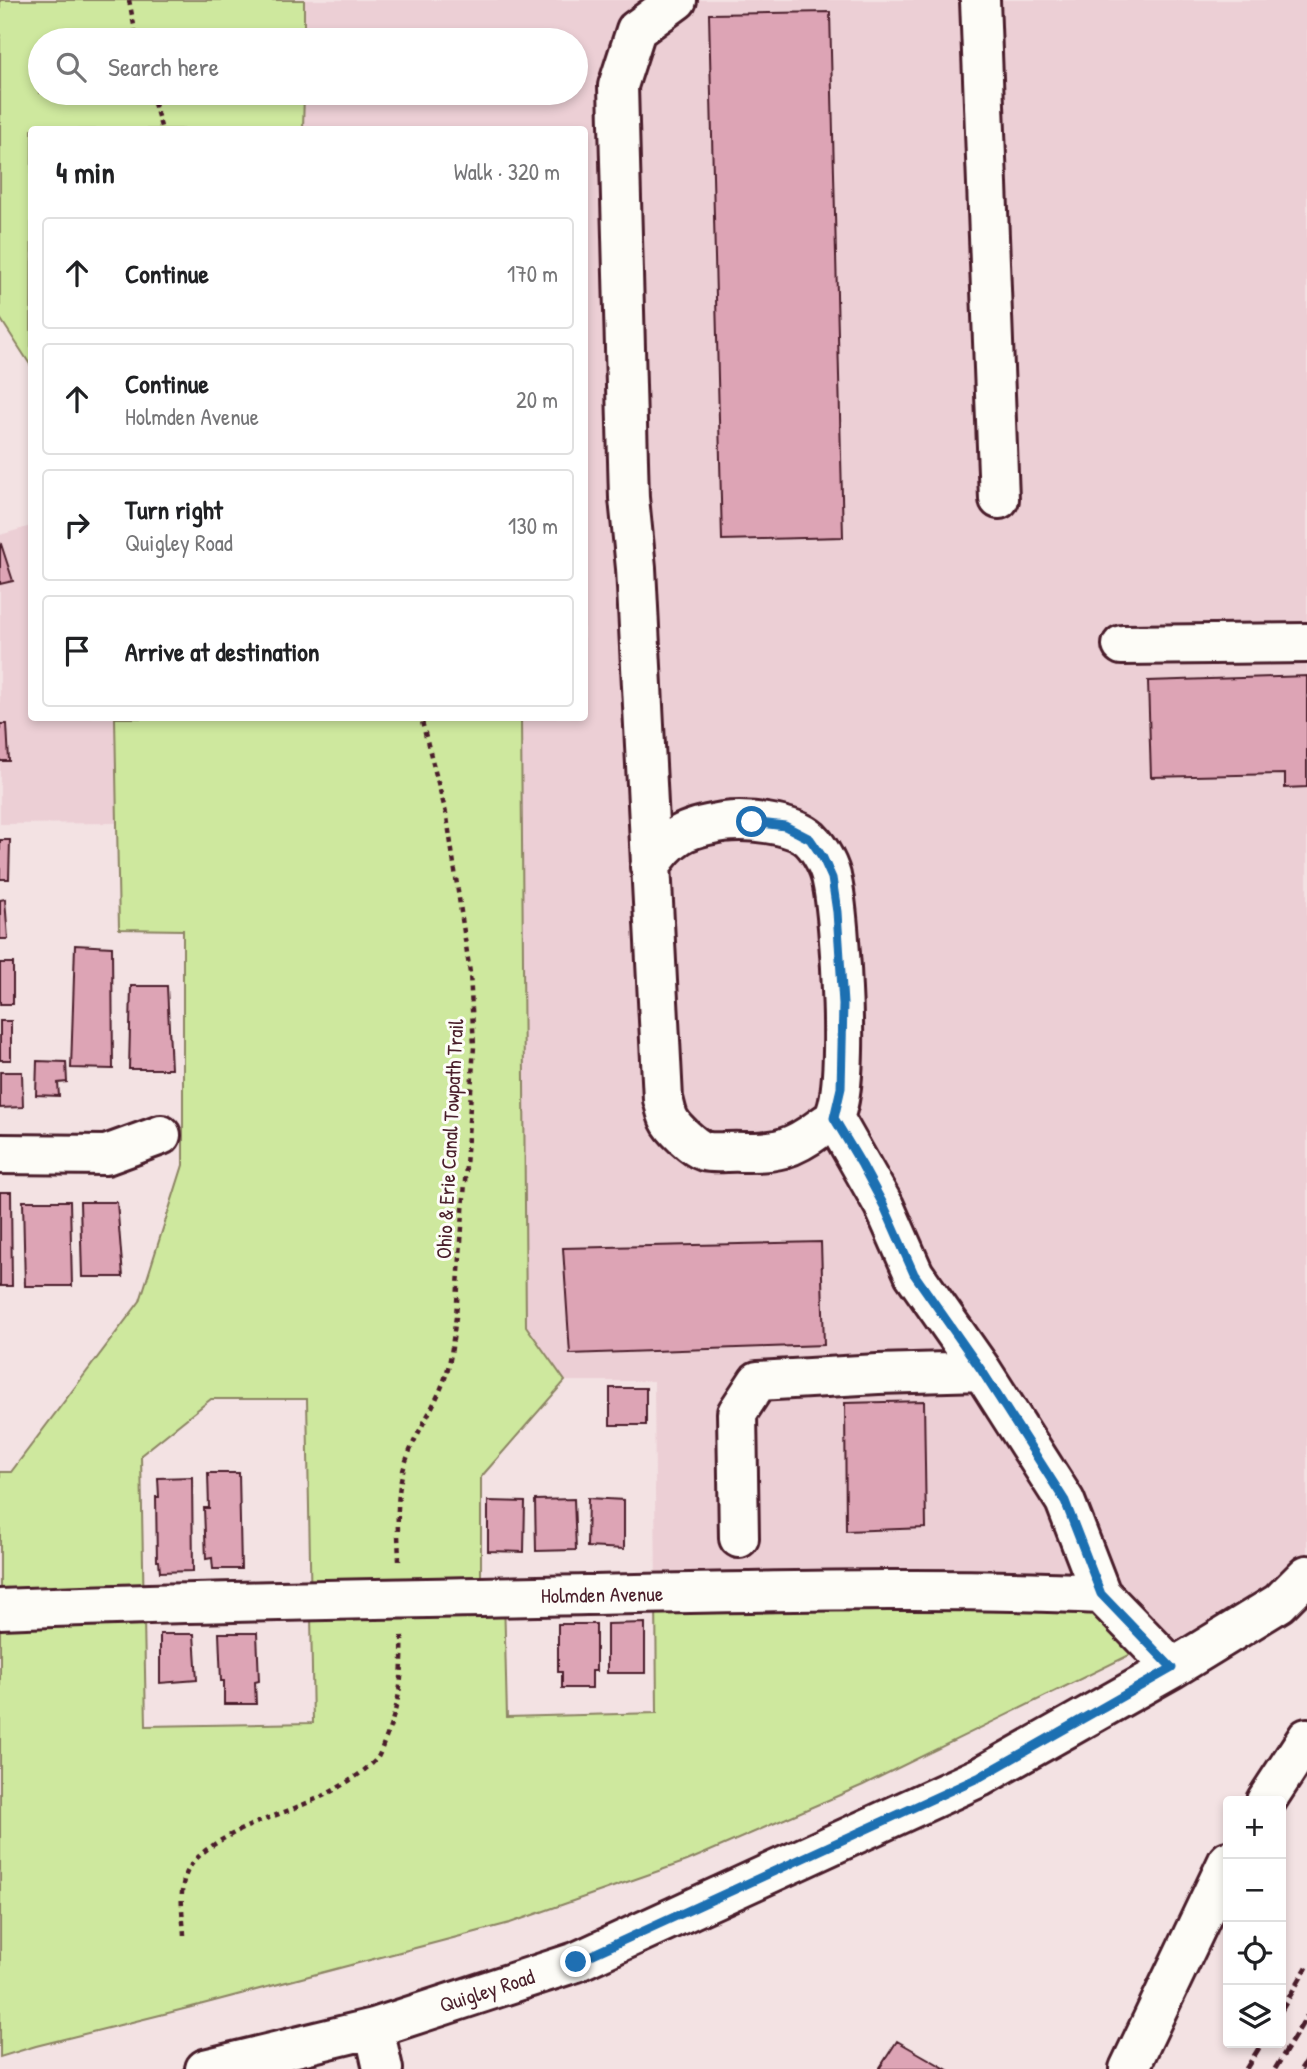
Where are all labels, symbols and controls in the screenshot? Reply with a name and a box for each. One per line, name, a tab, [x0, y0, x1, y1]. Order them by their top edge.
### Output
search box	[28, 28, 588, 105]
icon: search	[52, 48, 90, 86]
text: Search here	[108, 49, 219, 84]
text: 4 min	[56, 152, 115, 192]
text: Walk · 320 m	[454, 156, 560, 187]
icon: ahead	[58, 254, 96, 292]
text: Continue	[125, 256, 209, 291]
text: 170 m	[507, 258, 558, 289]
text: Continue	[125, 366, 209, 401]
icon: ahead	[58, 380, 96, 418]
text: 20 m	[516, 384, 558, 415]
text: Holmden Avenue	[125, 401, 259, 432]
text: Turn right	[125, 492, 223, 527]
icon: right	[58, 506, 96, 544]
text: 130 m	[508, 510, 558, 541]
text: Quigley Road	[125, 527, 233, 558]
icon: arrive	[58, 632, 96, 670]
text: Arrive at destination	[125, 634, 320, 669]
route start	[736, 806, 767, 837]
street label: Ohio & Erie Canal Towpath Trail	[429, 1018, 470, 1260]
street label: Holmden Avenue	[541, 1579, 663, 1610]
map controls	[1223, 1796, 1286, 2048]
button: +	[1223, 1796, 1286, 1859]
button: −	[1223, 1859, 1286, 1922]
button: locate	[1223, 1922, 1286, 1985]
route end	[560, 1946, 591, 1977]
street label: Quigley Road	[436, 1962, 538, 2020]
button: layers	[1223, 1985, 1286, 2048]

